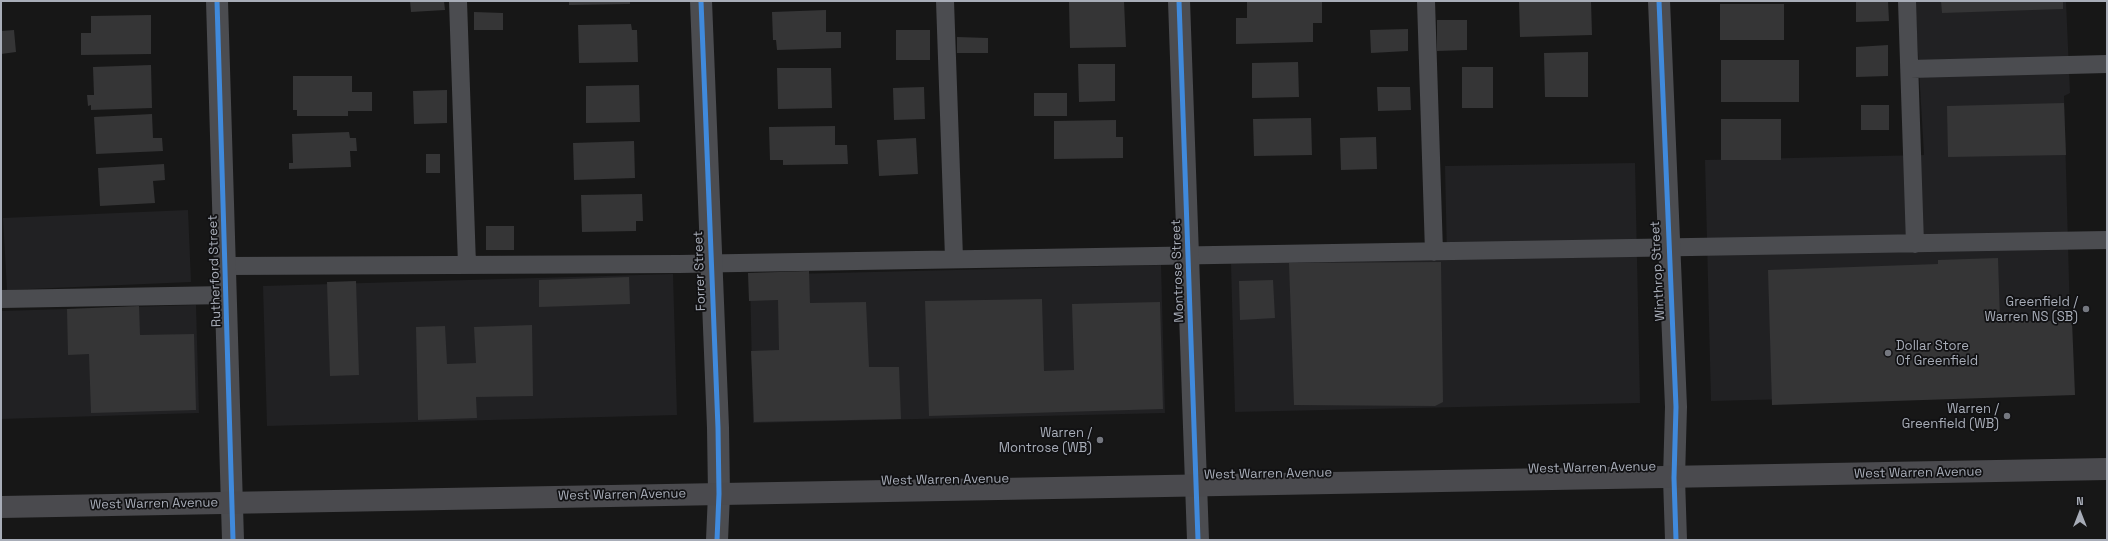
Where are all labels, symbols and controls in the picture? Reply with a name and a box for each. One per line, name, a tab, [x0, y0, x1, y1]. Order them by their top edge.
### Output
street label: Rutherford Street	[205, 215, 225, 327]
street label: Montrose Street	[1168, 219, 1188, 323]
street label: Winthrop Street	[1648, 220, 1668, 322]
street label: Forrer Street	[691, 231, 709, 311]
place label: Greenfield / Warren NS (SB)	[1985, 294, 2078, 325]
marker: Greenfield / Warren NS (SB)	[2081, 304, 2091, 314]
place label: Dollar Store Of Greenfield	[1896, 338, 1978, 369]
marker: Dollar Store Of Greenfield	[1883, 348, 1893, 358]
place label: Warren / Greenfield (WB)	[1902, 401, 1999, 432]
marker: Warren / Greenfield (WB)	[2002, 411, 2012, 421]
place label: Warren / Montrose (WB)	[999, 425, 1092, 456]
marker: Warren / Montrose (WB)	[1095, 435, 1105, 445]
street label: West Warren Avenue	[1528, 459, 1656, 477]
street label: West Warren Avenue	[1854, 464, 1982, 482]
street label: West Warren Avenue	[1204, 465, 1332, 483]
street label: West Warren Avenue	[881, 471, 1009, 489]
street label: West Warren Avenue	[558, 486, 686, 504]
north arrow	[2060, 493, 2100, 533]
text: N	[2076, 494, 2084, 508]
street label: West Warren Avenue	[90, 495, 218, 513]

